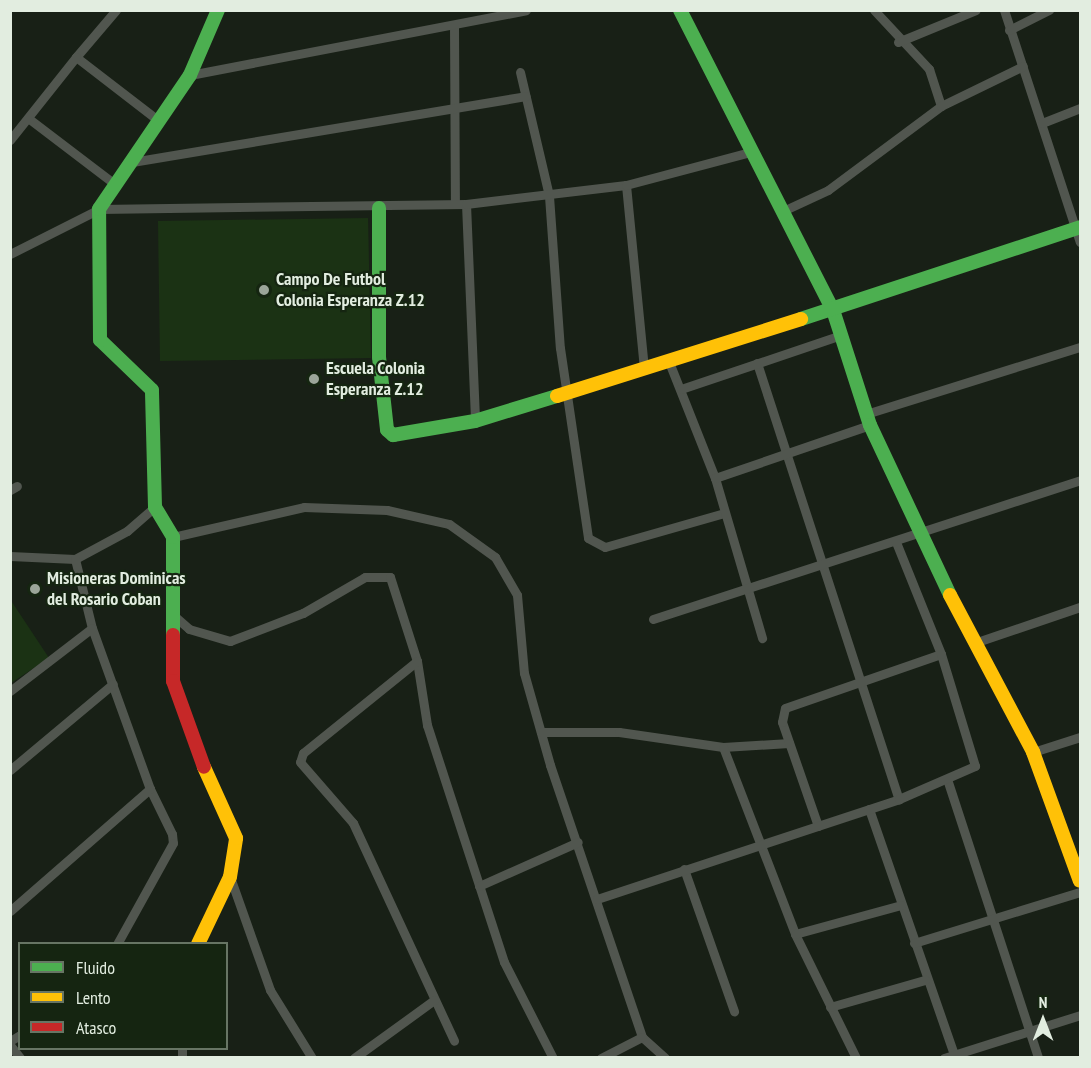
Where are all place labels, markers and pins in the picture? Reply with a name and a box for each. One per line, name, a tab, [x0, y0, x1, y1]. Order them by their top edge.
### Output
place label: Campo De Futbol Colonia Esperanza Z.12	[276, 269, 425, 312]
marker: Campo De Futbol Colonia Esperanza Z.12	[257, 283, 271, 297]
place label: Escuela Colonia Esperanza Z.12	[326, 358, 425, 400]
marker: Escuela Colonia Esperanza Z.12	[307, 372, 321, 386]
place label: Misioneras Dominicas del Rosario Coban	[47, 568, 186, 610]
marker: Misioneras Dominicas del Rosario Coban	[28, 582, 42, 596]

